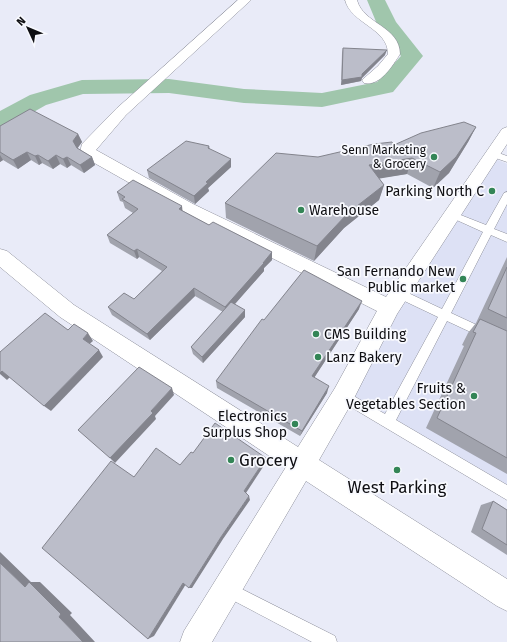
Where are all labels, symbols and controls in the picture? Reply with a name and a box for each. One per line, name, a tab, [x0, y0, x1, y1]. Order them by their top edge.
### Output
north arrow	[8, 8, 48, 48]
text: N	[14, 14, 28, 29]
place label: Senn Marketing & Grocery	[342, 143, 427, 171]
marker: Senn Marketing & Grocery	[429, 152, 439, 162]
place label: Parking North C	[385, 183, 484, 200]
marker: Parking North C	[487, 186, 497, 196]
place label: Warehouse	[309, 202, 379, 219]
marker: Warehouse	[296, 205, 306, 215]
place label: San Fernando New Public market	[337, 263, 456, 296]
marker: San Fernando New Public market	[458, 274, 468, 284]
place label: CMS Building	[324, 326, 407, 343]
marker: CMS Building	[311, 329, 321, 339]
place label: Lanz Bakery	[326, 349, 402, 366]
marker: Lanz Bakery	[313, 352, 323, 362]
place label: Fruits & Vegetables Section	[346, 380, 466, 413]
marker: Fruits & Vegetables Section	[469, 391, 479, 401]
place label: Electronics Surplus Shop	[203, 408, 287, 441]
marker: Electronics Surplus Shop	[290, 419, 300, 429]
place label: Grocery	[239, 450, 298, 471]
marker: Grocery	[226, 455, 236, 465]
marker: West Parking	[392, 465, 402, 475]
place label: West Parking	[348, 477, 447, 498]

